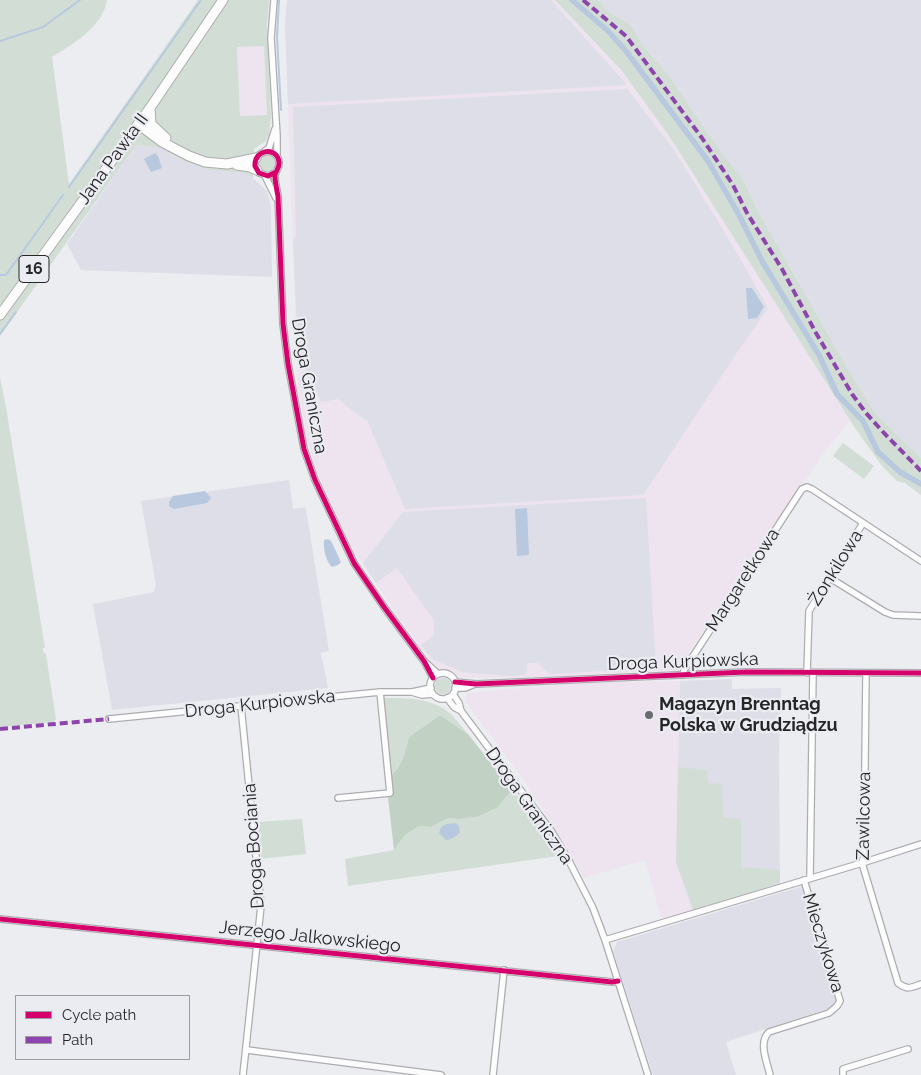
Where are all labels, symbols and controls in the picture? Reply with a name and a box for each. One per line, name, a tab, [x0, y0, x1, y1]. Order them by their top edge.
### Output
street label: Jana Pawła II	[73, 109, 153, 209]
road number: 16	[19, 255, 49, 282]
street label: Droga Graniczna	[286, 316, 332, 456]
street label: Margaretkowa	[702, 524, 784, 636]
street label: Żonkilowa	[804, 526, 868, 610]
street label: Droga Kurpiowska	[607, 649, 759, 675]
street label: Droga Kurpiowska	[184, 685, 336, 723]
place label: Magazyn Brenntag Polska w Grudziądzu	[659, 694, 838, 736]
marker: Magazyn Brenntag Polska w Grudziądzu	[643, 709, 655, 721]
street label: Droga Graniczna	[481, 743, 577, 869]
street label: Zawilcowa	[852, 771, 876, 861]
street label: Droga Bociania	[239, 783, 269, 909]
street label: Mieczykowa	[798, 891, 848, 995]
street label: Jerzego Jalkowskiego	[218, 917, 402, 957]
legend	[15, 995, 190, 1060]
text: Cycle path	[62, 1006, 136, 1024]
text: Path	[62, 1031, 93, 1049]

